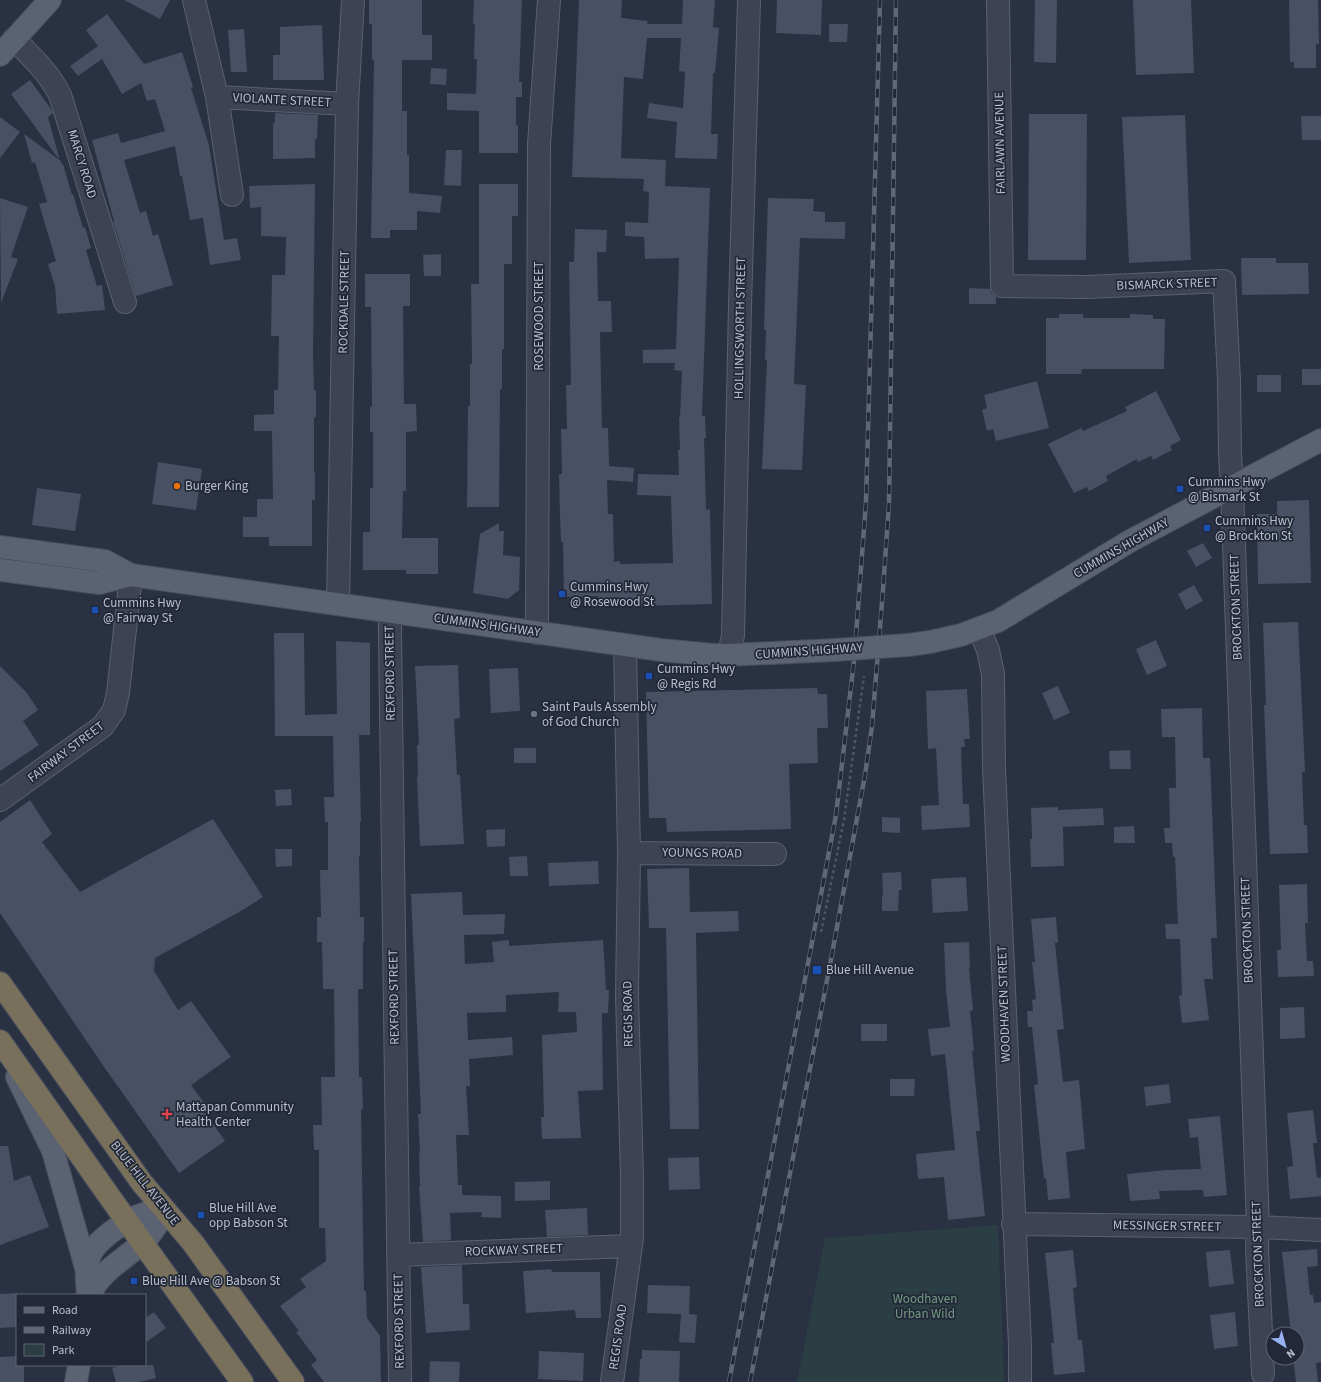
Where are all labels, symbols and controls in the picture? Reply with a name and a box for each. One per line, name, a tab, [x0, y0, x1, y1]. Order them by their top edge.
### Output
street label: VIOLANTE STREET	[232, 88, 332, 112]
street label: FAIRLAWN AVENUE	[990, 91, 1010, 194]
street label: MARCY ROAD	[63, 127, 101, 201]
street label: ROCKDALE STREET	[334, 250, 354, 354]
street label: HOLLINGSWORTH STREET	[730, 257, 750, 399]
street label: ROSEWOOD STREET	[530, 261, 548, 371]
street label: BISMARCK STREET	[1116, 273, 1218, 295]
place label: Cummins Hwy @ Bismark St	[1188, 473, 1266, 506]
place label: Burger King	[185, 477, 249, 495]
marker: Burger King	[172, 481, 182, 491]
marker: Cummins Hwy @ Bismark St	[1175, 484, 1185, 494]
place label: Cummins Hwy @ Brockton St	[1215, 512, 1293, 545]
street label: CUMMINS HIGHWAY	[1070, 513, 1173, 583]
marker: Cummins Hwy @ Brockton St	[1202, 523, 1212, 533]
street label: BROCKTON STREET	[1225, 553, 1247, 660]
place label: Cummins Hwy @ Rosewood St	[570, 578, 655, 611]
marker: Cummins Hwy @ Rosewood St	[557, 589, 567, 599]
place label: Cummins Hwy @ Fairway St	[103, 594, 181, 627]
marker: Cummins Hwy @ Fairway St	[90, 605, 100, 615]
street label: CUMMINS HIGHWAY	[432, 609, 542, 642]
street label: REXFORD STREET	[380, 625, 400, 721]
street label: CUMMINS HIGHWAY	[755, 638, 864, 664]
place label: Cummins Hwy @ Regis Rd	[657, 660, 735, 693]
marker: Cummins Hwy @ Regis Rd	[644, 671, 654, 681]
place label: Saint Pauls Assembly of God Church	[542, 698, 657, 731]
marker: Saint Pauls Assembly of God Church	[529, 709, 539, 719]
street label: FAIRWAY STREET	[24, 717, 108, 787]
street label: YOUNGS ROAD	[661, 843, 742, 863]
street label: BROCKTON STREET	[1236, 876, 1258, 983]
street label: WOODHAVEN STREET	[993, 945, 1015, 1063]
street label: REXFORD STREET	[384, 949, 404, 1045]
place label: Blue Hill Avenue	[826, 961, 914, 979]
marker: Blue Hill Avenue	[811, 964, 823, 976]
street label: REGIS ROAD	[618, 981, 638, 1047]
place label: Mattapan Community Health Center	[176, 1098, 294, 1131]
marker: Mattapan Community Health Center	[161, 1108, 173, 1120]
street label: BLUE HILL AVENUE	[106, 1137, 184, 1229]
place label: Blue Hill Ave opp Babson St	[209, 1199, 288, 1232]
street label: BROCKTON STREET	[1247, 1200, 1269, 1307]
marker: Blue Hill Ave opp Babson St	[196, 1210, 206, 1220]
street label: MESSINGER STREET	[1113, 1216, 1221, 1236]
street label: ROCKWAY STREET	[464, 1239, 564, 1261]
place label: Blue Hill Ave @ Babson St	[142, 1272, 281, 1290]
street label: REXFORD STREET	[389, 1273, 409, 1369]
marker: Blue Hill Ave @ Babson St	[129, 1276, 139, 1286]
park label: Woodhaven Urban Wild	[893, 1290, 957, 1323]
legend	[16, 1294, 146, 1366]
text: Road	[52, 1302, 78, 1319]
street label: REGIS ROAD	[604, 1303, 632, 1371]
text: Railway	[52, 1322, 91, 1339]
north arrow	[1265, 1326, 1305, 1366]
text: Park	[52, 1342, 74, 1359]
text: N	[1283, 1345, 1298, 1362]

